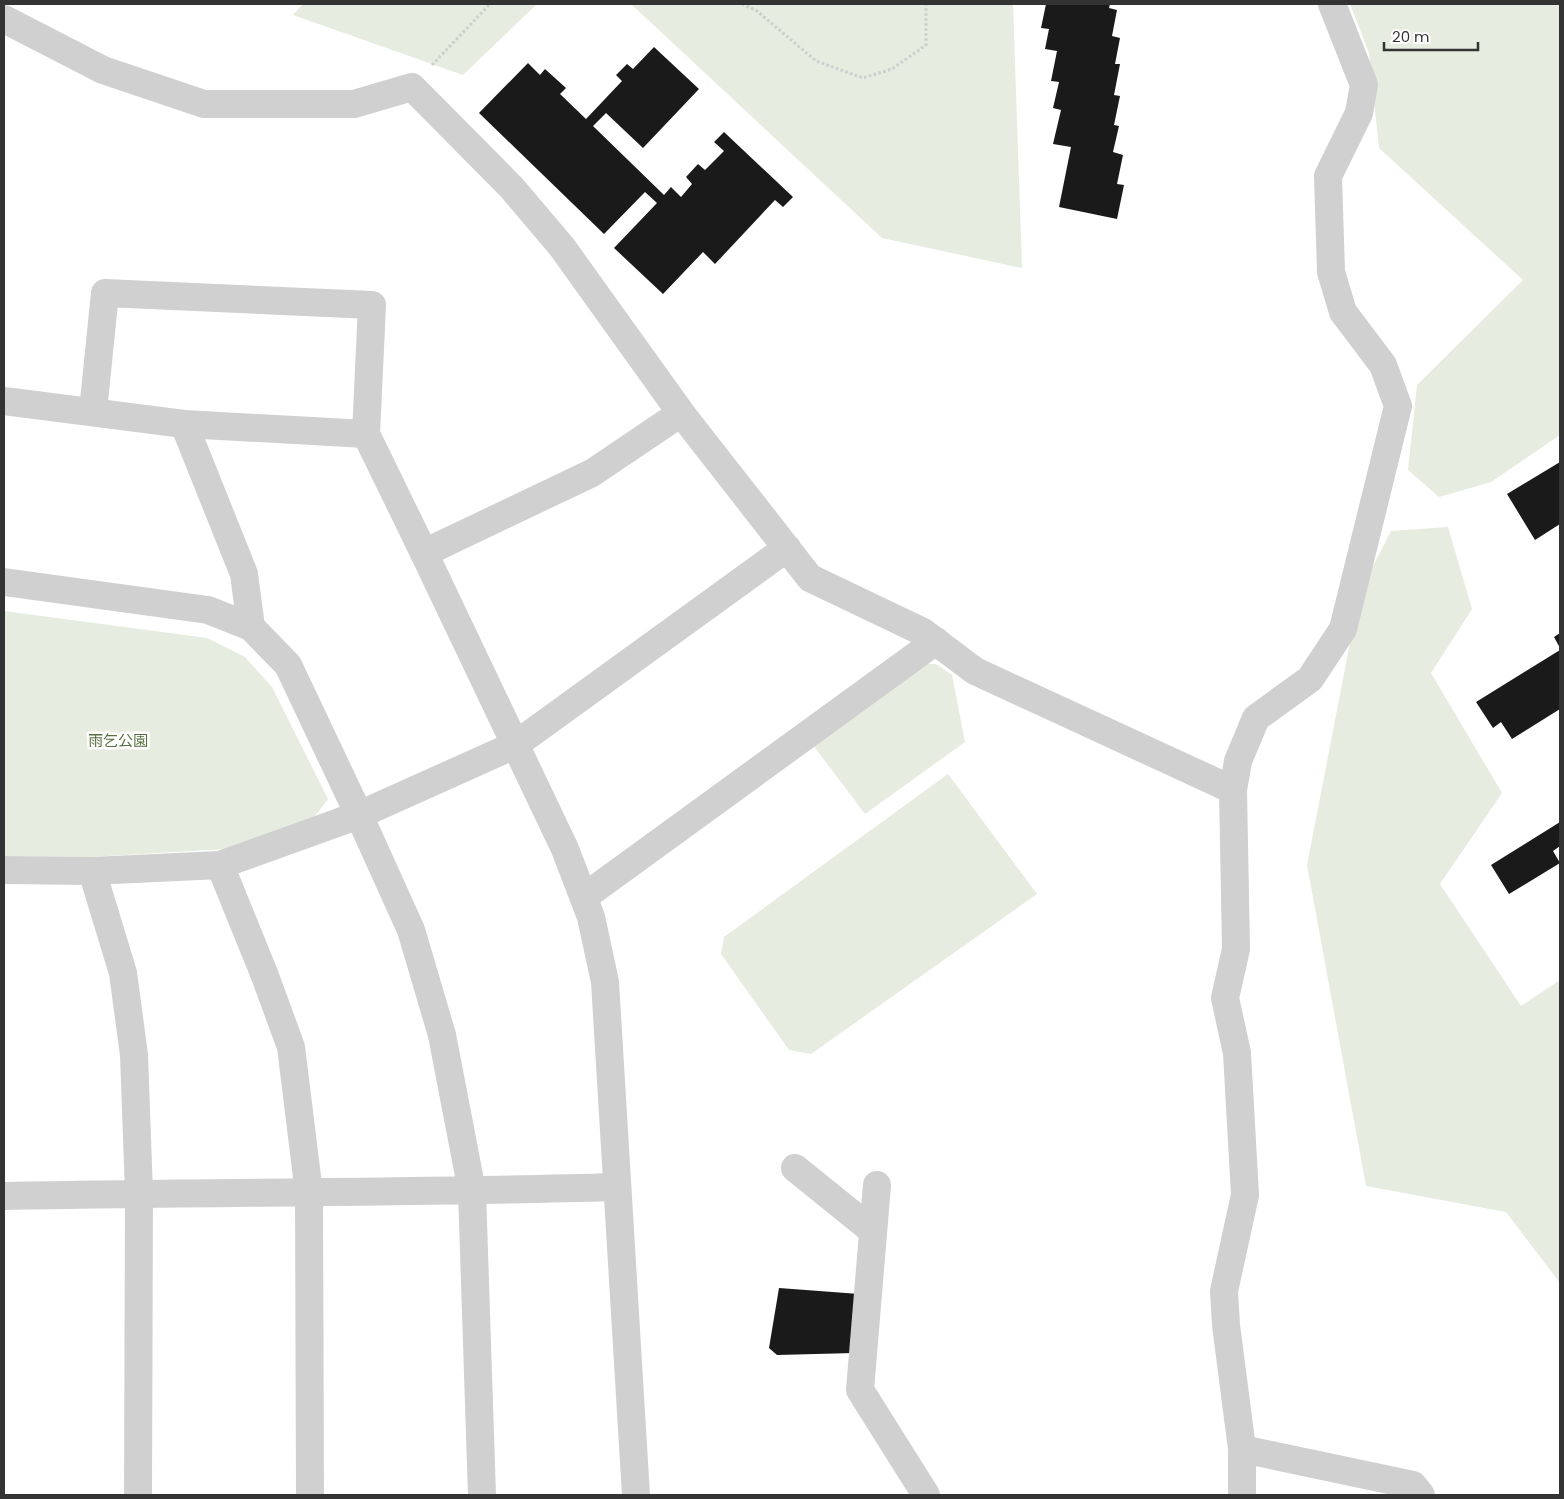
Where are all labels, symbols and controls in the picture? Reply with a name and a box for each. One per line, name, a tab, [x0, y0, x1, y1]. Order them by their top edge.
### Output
scale bar	[1384, 20, 1478, 52]
text: 20 m	[1392, 26, 1430, 47]
park label: 雨乞公園	[88, 730, 148, 751]

